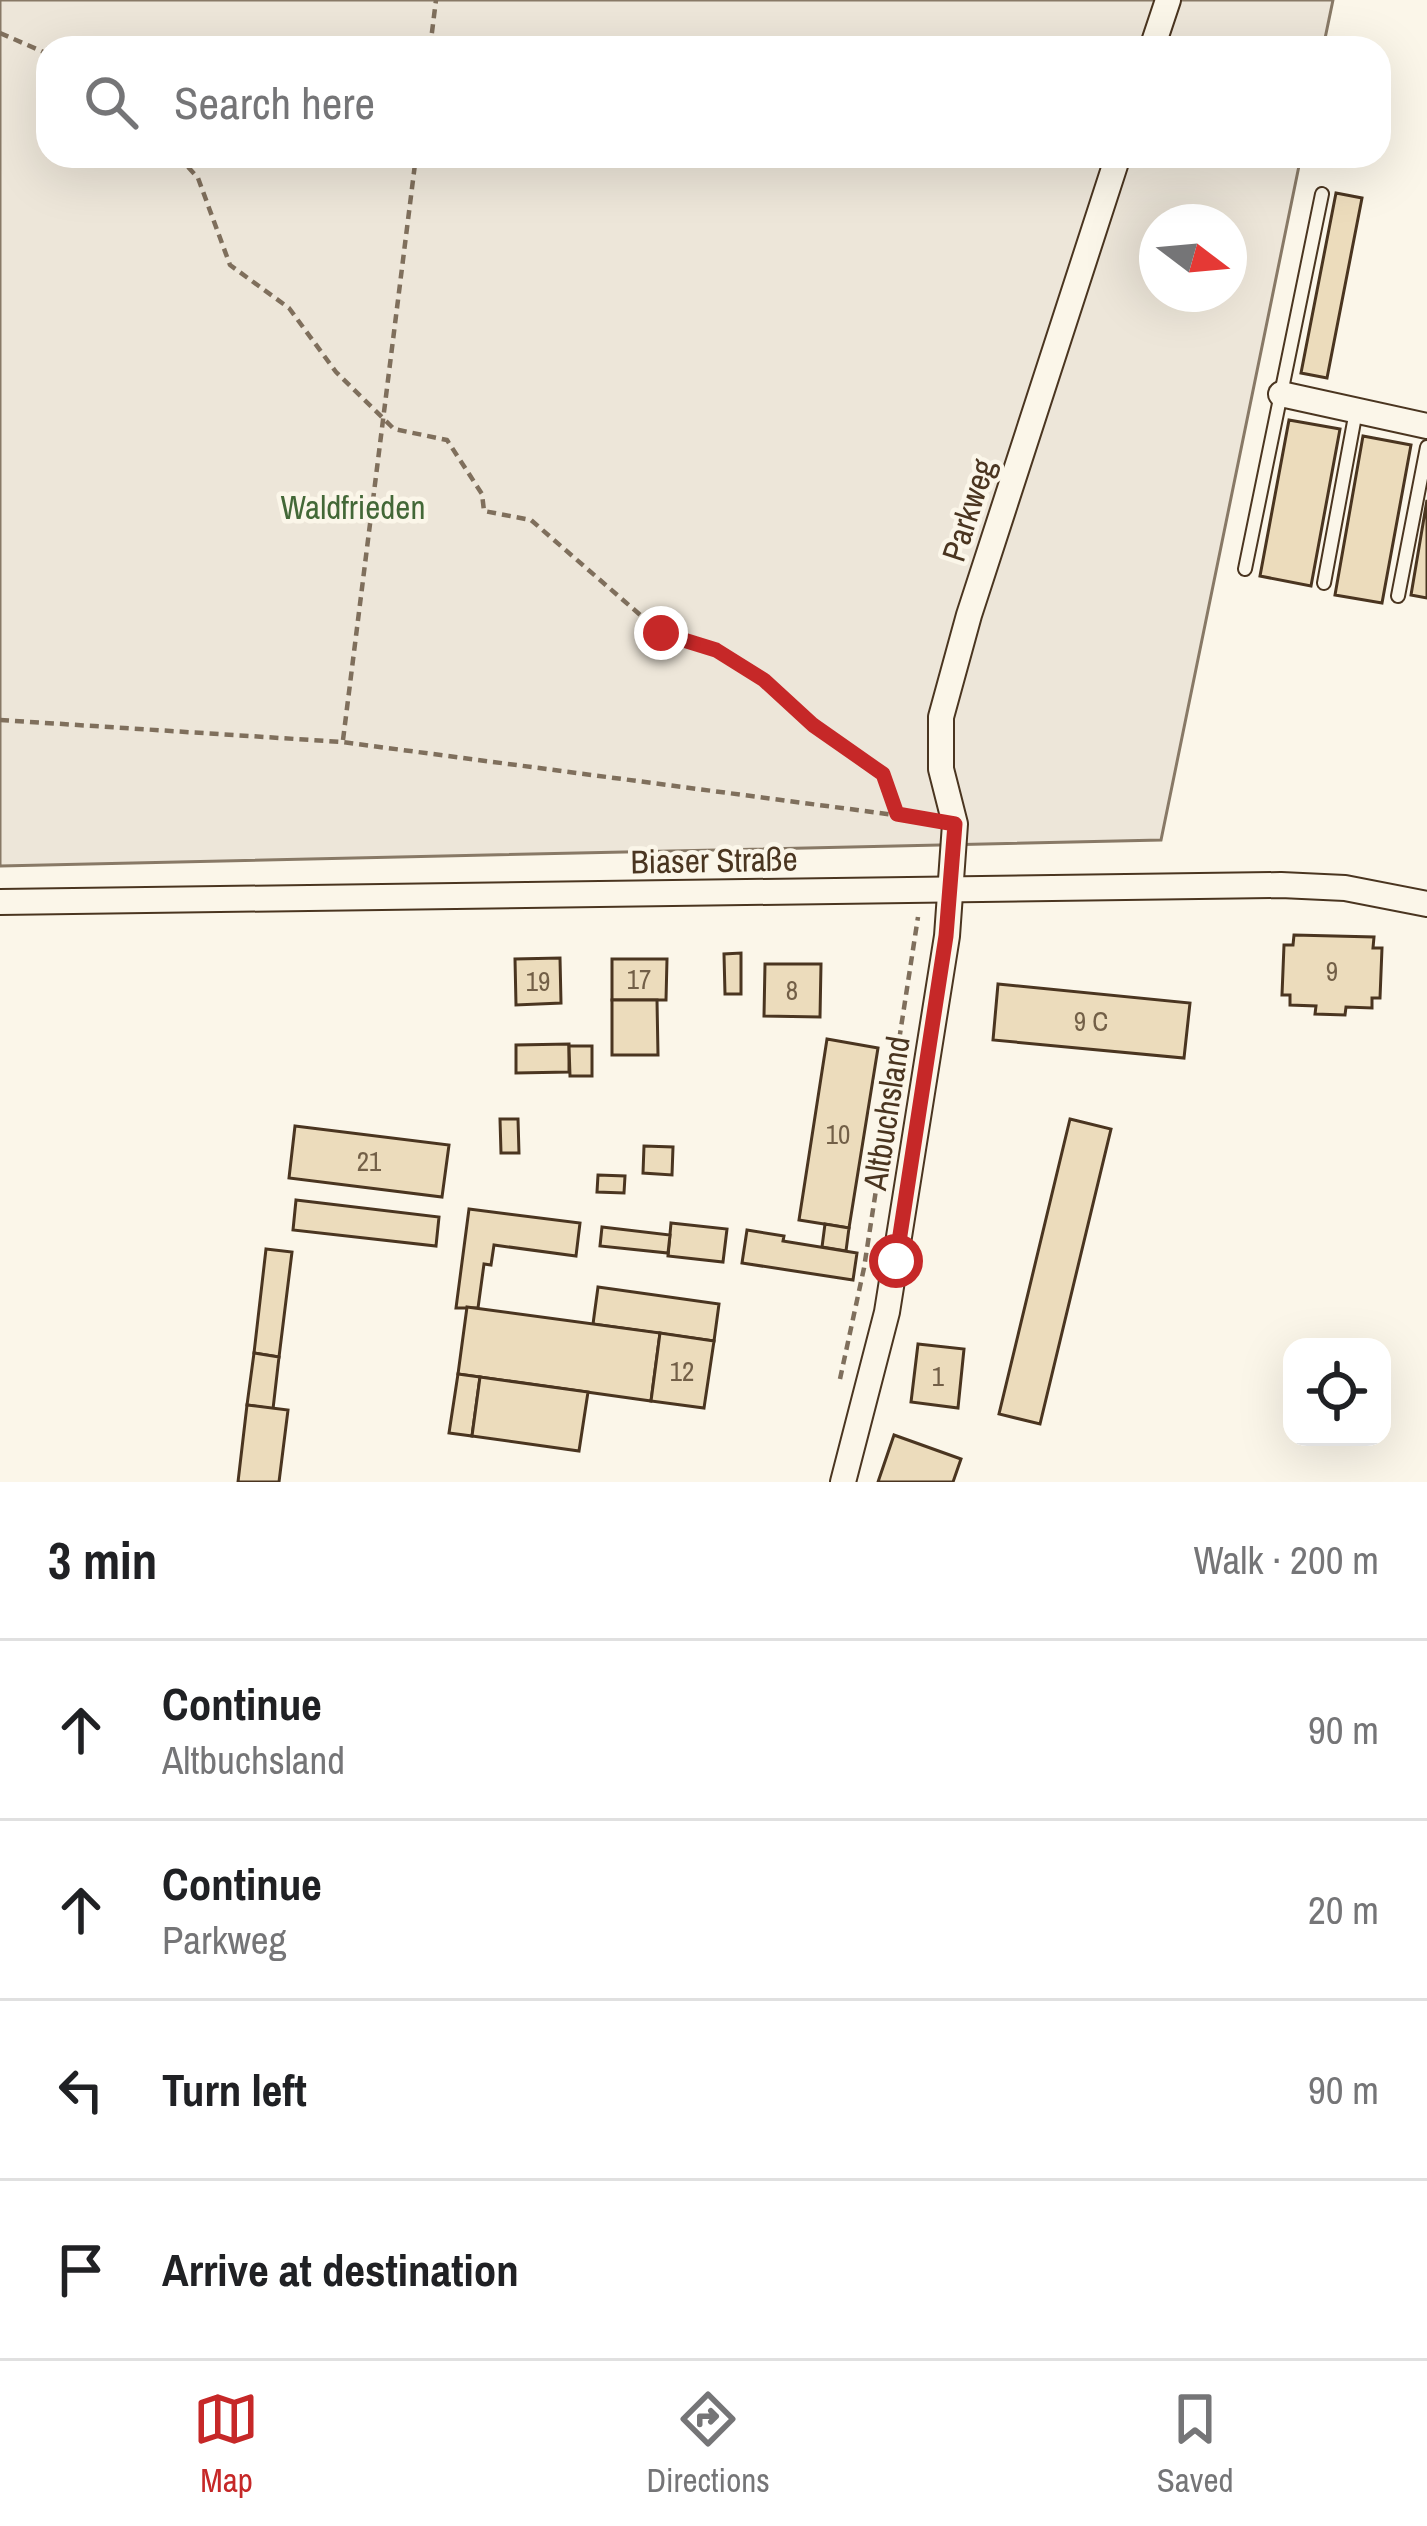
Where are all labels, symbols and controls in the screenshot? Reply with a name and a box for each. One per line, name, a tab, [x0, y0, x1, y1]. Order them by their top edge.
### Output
search box	[36, 36, 1391, 168]
icon: search	[78, 69, 144, 135]
text: Search here	[174, 72, 375, 133]
north arrow	[1139, 204, 1247, 312]
street label: Parkweg	[931, 453, 1005, 567]
park label: Waldfrieden	[281, 485, 425, 529]
route end	[634, 606, 688, 660]
street label: Biaser Straße	[630, 837, 798, 883]
house number: 9	[1326, 953, 1338, 989]
house number: 17	[627, 961, 651, 997]
house number: 19	[526, 963, 550, 999]
house number: 8	[786, 972, 798, 1008]
house number: 9 C	[1074, 1003, 1108, 1039]
street label: Altbuchsland	[852, 1033, 920, 1194]
house number: 10	[826, 1116, 850, 1152]
house number: 21	[357, 1143, 382, 1179]
route start	[869, 1234, 923, 1288]
map controls	[1283, 1338, 1391, 1446]
button: locate	[1283, 1338, 1391, 1446]
house number: 12	[670, 1353, 694, 1389]
house number: 1	[932, 1358, 945, 1394]
text: 3 min	[48, 1526, 157, 1595]
text: Walk · 200 m	[1194, 1534, 1379, 1586]
text: Continue	[162, 1673, 322, 1734]
icon: ahead	[48, 1697, 114, 1763]
text: 90 m	[1308, 1704, 1379, 1756]
text: Altbuchsland	[162, 1734, 345, 1786]
text: Continue	[162, 1853, 322, 1914]
icon: ahead	[48, 1877, 114, 1943]
text: 20 m	[1308, 1884, 1379, 1936]
text: Parkweg	[162, 1914, 286, 1966]
icon: left	[48, 2057, 114, 2123]
text: Turn left	[162, 2059, 307, 2120]
text: 90 m	[1308, 2064, 1379, 2116]
icon: arrive	[48, 2237, 114, 2303]
text: Arrive at destination	[162, 2239, 519, 2300]
tab: Map	[193, 2386, 259, 2502]
tab: Directions	[646, 2386, 770, 2502]
tab: Saved	[1157, 2386, 1233, 2502]

